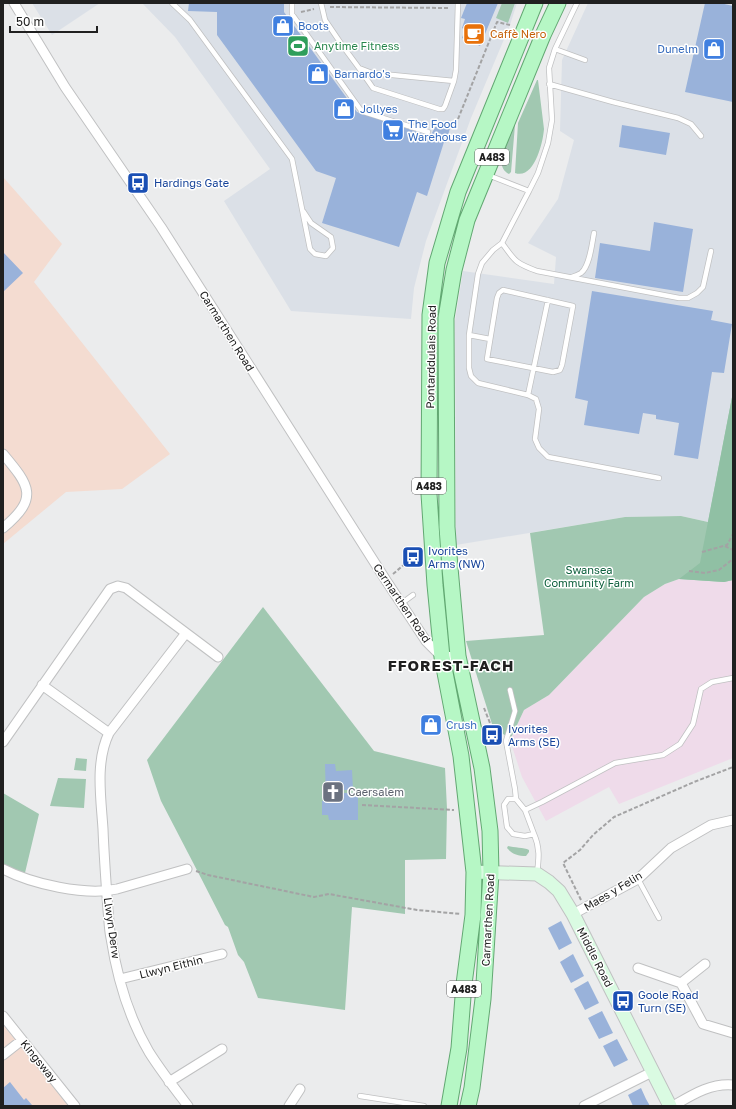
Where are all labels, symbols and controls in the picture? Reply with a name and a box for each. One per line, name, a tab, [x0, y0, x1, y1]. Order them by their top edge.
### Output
scale bar	[10, 8, 97, 34]
shop icon: Boots	[270, 13, 296, 39]
text: 50 m	[16, 14, 44, 29]
place label: Boots	[298, 19, 329, 32]
cafe icon: Caffè Nero	[461, 21, 487, 47]
place label: Caffè Nero	[490, 27, 547, 40]
sports icon: Anytime Fitness	[285, 33, 311, 59]
shop icon: Dunelm	[701, 36, 727, 62]
place label: Anytime Fitness	[314, 39, 399, 52]
place label: Dunelm	[657, 42, 698, 55]
shop icon: Barnardo's	[305, 61, 331, 87]
place label: Barnardo's	[334, 67, 391, 80]
shop icon: Jollyes	[331, 96, 357, 122]
place label: Jollyes	[360, 102, 398, 115]
supermarket icon: The Food Warehouse	[380, 117, 406, 143]
place label: The Food Warehouse	[408, 117, 467, 143]
road number: A483	[475, 149, 509, 165]
bus stop icon: Hardings Gate	[125, 170, 151, 196]
place label: Hardings Gate	[154, 176, 229, 189]
street label: Carmarthen Road	[197, 288, 257, 373]
street label: Pontarddulais Road	[423, 305, 438, 409]
road number: A483	[412, 478, 446, 494]
bus stop icon: Ivorites Arms (NW)	[400, 544, 426, 570]
place label: Ivorites Arms (NW)	[428, 544, 485, 570]
street label: Carmarthen Road	[371, 561, 434, 645]
park label: Swansea Community Farm	[544, 563, 634, 589]
district label: FFOREST-FACH	[388, 656, 514, 674]
shop icon: Crush	[418, 712, 444, 738]
place label: Crush	[446, 718, 477, 731]
bus stop icon: Ivorites Arms (SE)	[479, 722, 505, 748]
place label: Ivorites Arms (SE)	[508, 722, 560, 748]
church icon: Caersalem	[320, 779, 346, 805]
place label: Caersalem	[348, 785, 404, 798]
street label: Maes y Felin	[581, 868, 644, 913]
street label: Carmarthen Road	[479, 873, 496, 966]
street label: Llwyn Derw	[102, 896, 123, 960]
street label: Middle Road	[575, 925, 616, 989]
street label: Llwyn Eithin	[138, 952, 204, 981]
road number: A483	[447, 981, 481, 997]
bus stop icon: Goole Road Turn (SE)	[610, 988, 636, 1014]
place label: Goole Road Turn (SE)	[638, 988, 698, 1014]
street label: Kingsway	[18, 1037, 60, 1084]

